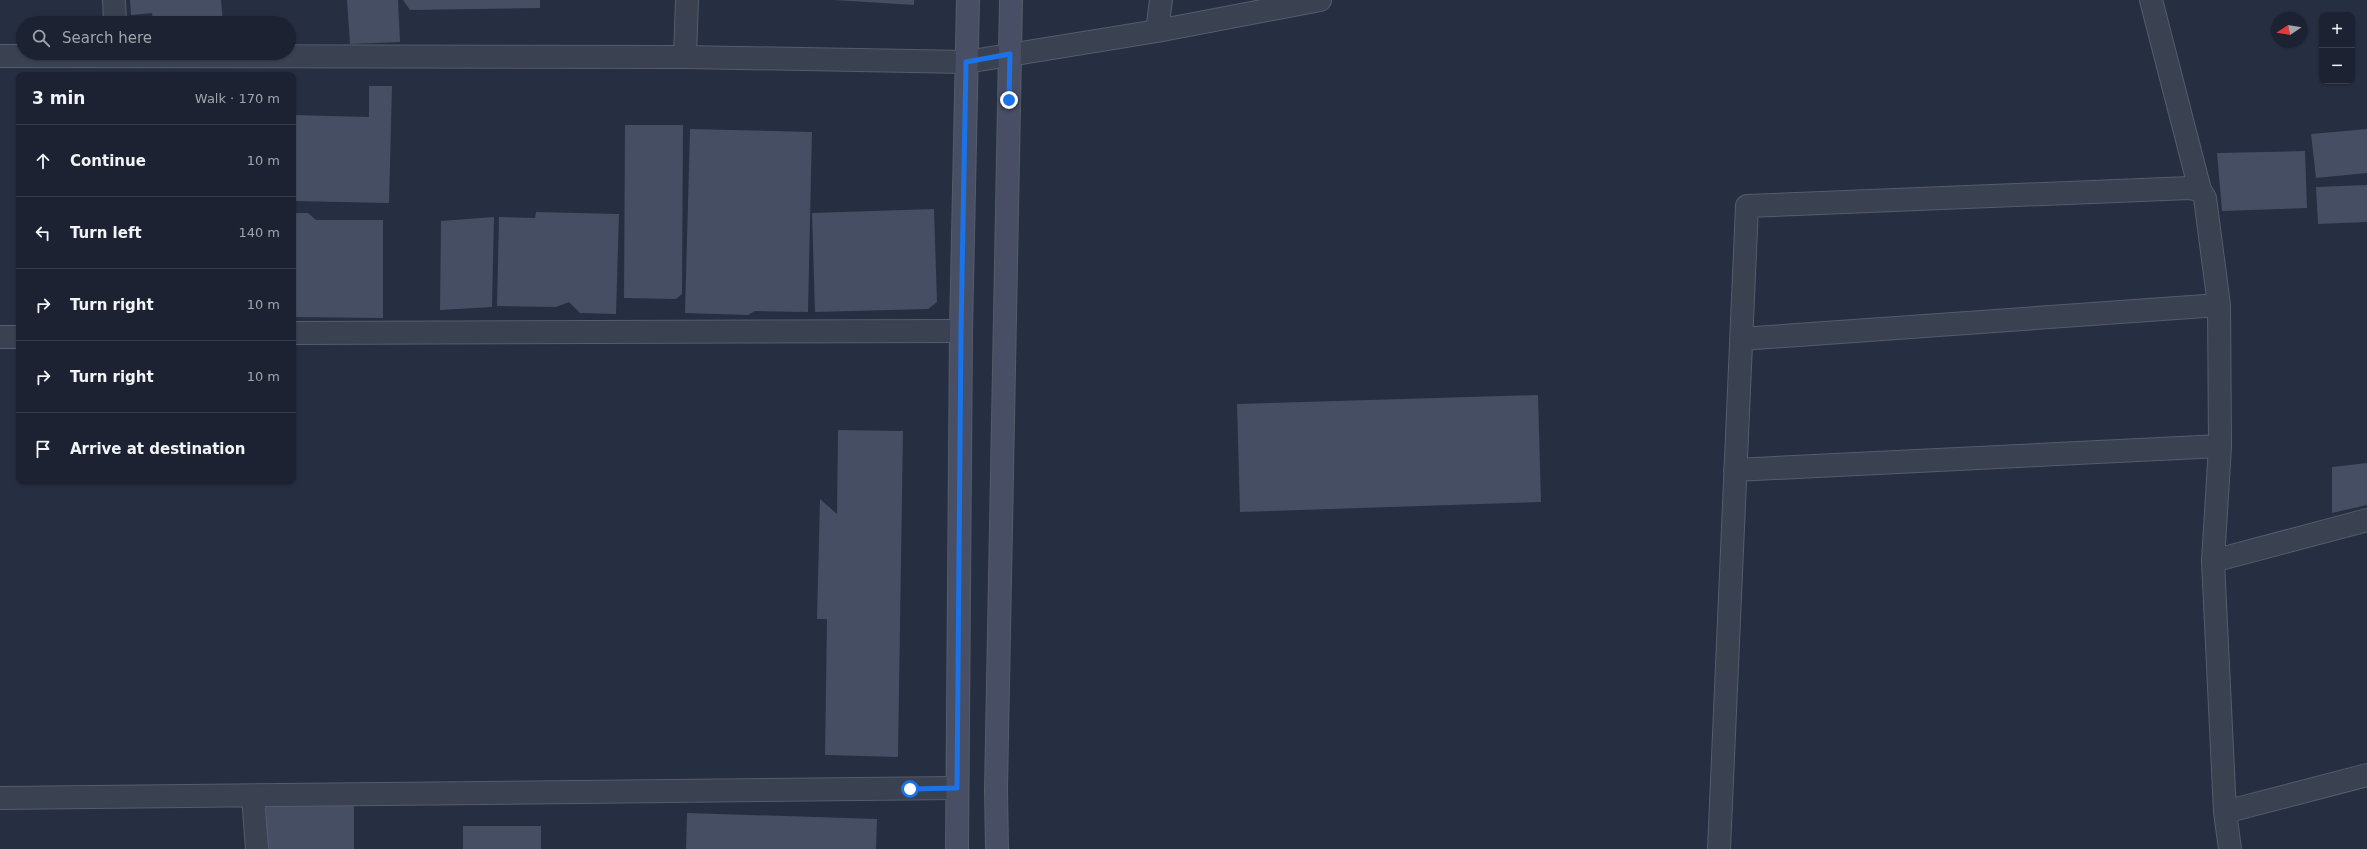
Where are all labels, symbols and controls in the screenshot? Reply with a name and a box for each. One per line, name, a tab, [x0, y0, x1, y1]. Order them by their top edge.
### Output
north arrow	[2271, 12, 2307, 48]
map controls	[2319, 12, 2355, 84]
button: +	[2319, 12, 2355, 48]
search box	[16, 16, 296, 60]
icon: search	[30, 27, 52, 49]
text: Search here	[62, 29, 152, 47]
button: −	[2319, 48, 2355, 84]
text: 3 min	[32, 88, 85, 108]
text: Walk · 170 m	[195, 91, 280, 106]
route end	[1000, 91, 1018, 109]
icon: ahead	[32, 150, 54, 172]
text: Continue	[70, 152, 146, 170]
text: 10 m	[247, 153, 280, 168]
icon: left	[32, 222, 54, 244]
text: Turn left	[70, 224, 142, 242]
text: 140 m	[238, 225, 280, 240]
icon: right	[32, 294, 54, 316]
text: Turn right	[70, 296, 154, 314]
text: 10 m	[247, 297, 280, 312]
icon: right	[32, 366, 54, 388]
text: Turn right	[70, 368, 154, 386]
text: 10 m	[247, 369, 280, 384]
icon: arrive	[32, 438, 54, 460]
text: Arrive at destination	[70, 440, 245, 458]
route start	[901, 780, 919, 798]

